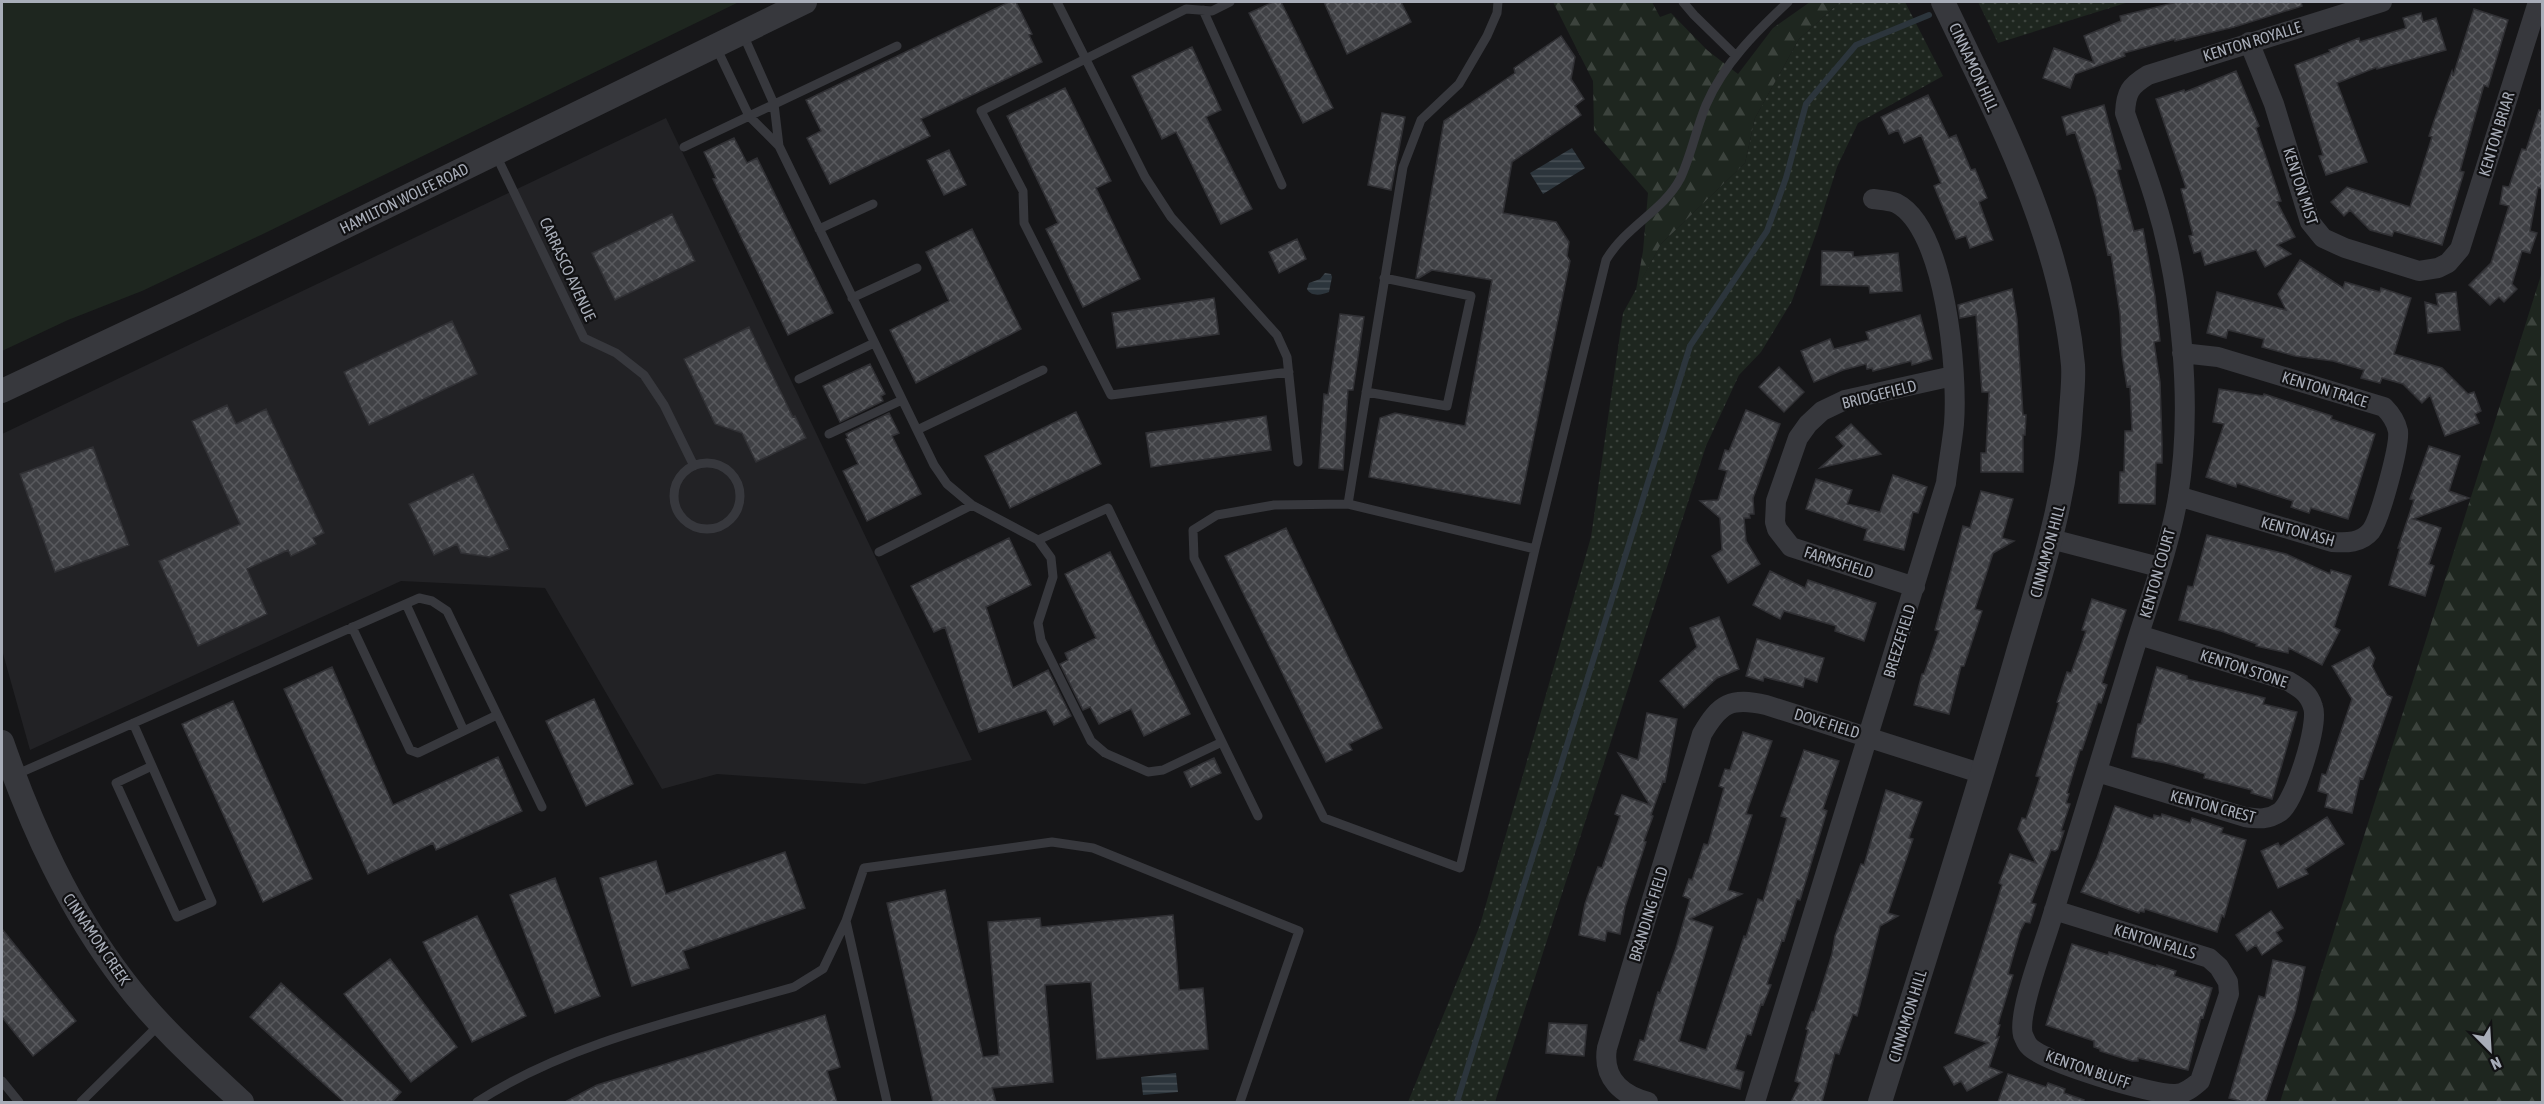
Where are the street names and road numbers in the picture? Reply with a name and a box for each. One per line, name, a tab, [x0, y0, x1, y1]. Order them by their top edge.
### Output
street label: KENTON ROYALLE	[2201, 17, 2304, 64]
street label: CINNAMON HILL	[1946, 20, 2003, 115]
street label: KENTON BRIAR	[2475, 90, 2517, 178]
street label: KENTON MIST	[2280, 145, 2322, 227]
street label: HAMILTON WOLFE ROAD	[337, 159, 471, 237]
street label: CARRASCO AVENUE	[536, 214, 600, 324]
street label: KENTON TRACE	[2280, 367, 2370, 411]
street label: BRIDGEFIELD	[1840, 376, 1918, 412]
street label: CINNAMON HILL	[2026, 502, 2068, 599]
street label: KENTON ASH	[2259, 513, 2337, 549]
street label: KENTON COURT	[2136, 526, 2178, 620]
street label: FARMSFIELD	[1802, 542, 1876, 582]
street label: BREEZEFIELD	[1879, 602, 1919, 680]
street label: KENTON STONE	[2198, 645, 2290, 691]
street label: DOVE FIELD	[1792, 705, 1862, 741]
street label: KENTON CREST	[2168, 786, 2258, 826]
street label: BRANDING FIELD	[1625, 864, 1671, 964]
street label: CINNAMON CREEK	[60, 890, 134, 988]
street label: KENTON FALLS	[2112, 920, 2198, 962]
street label: CINNAMON HILL	[1884, 967, 1930, 1064]
street label: KENTON BLUFF	[2044, 1046, 2133, 1092]

